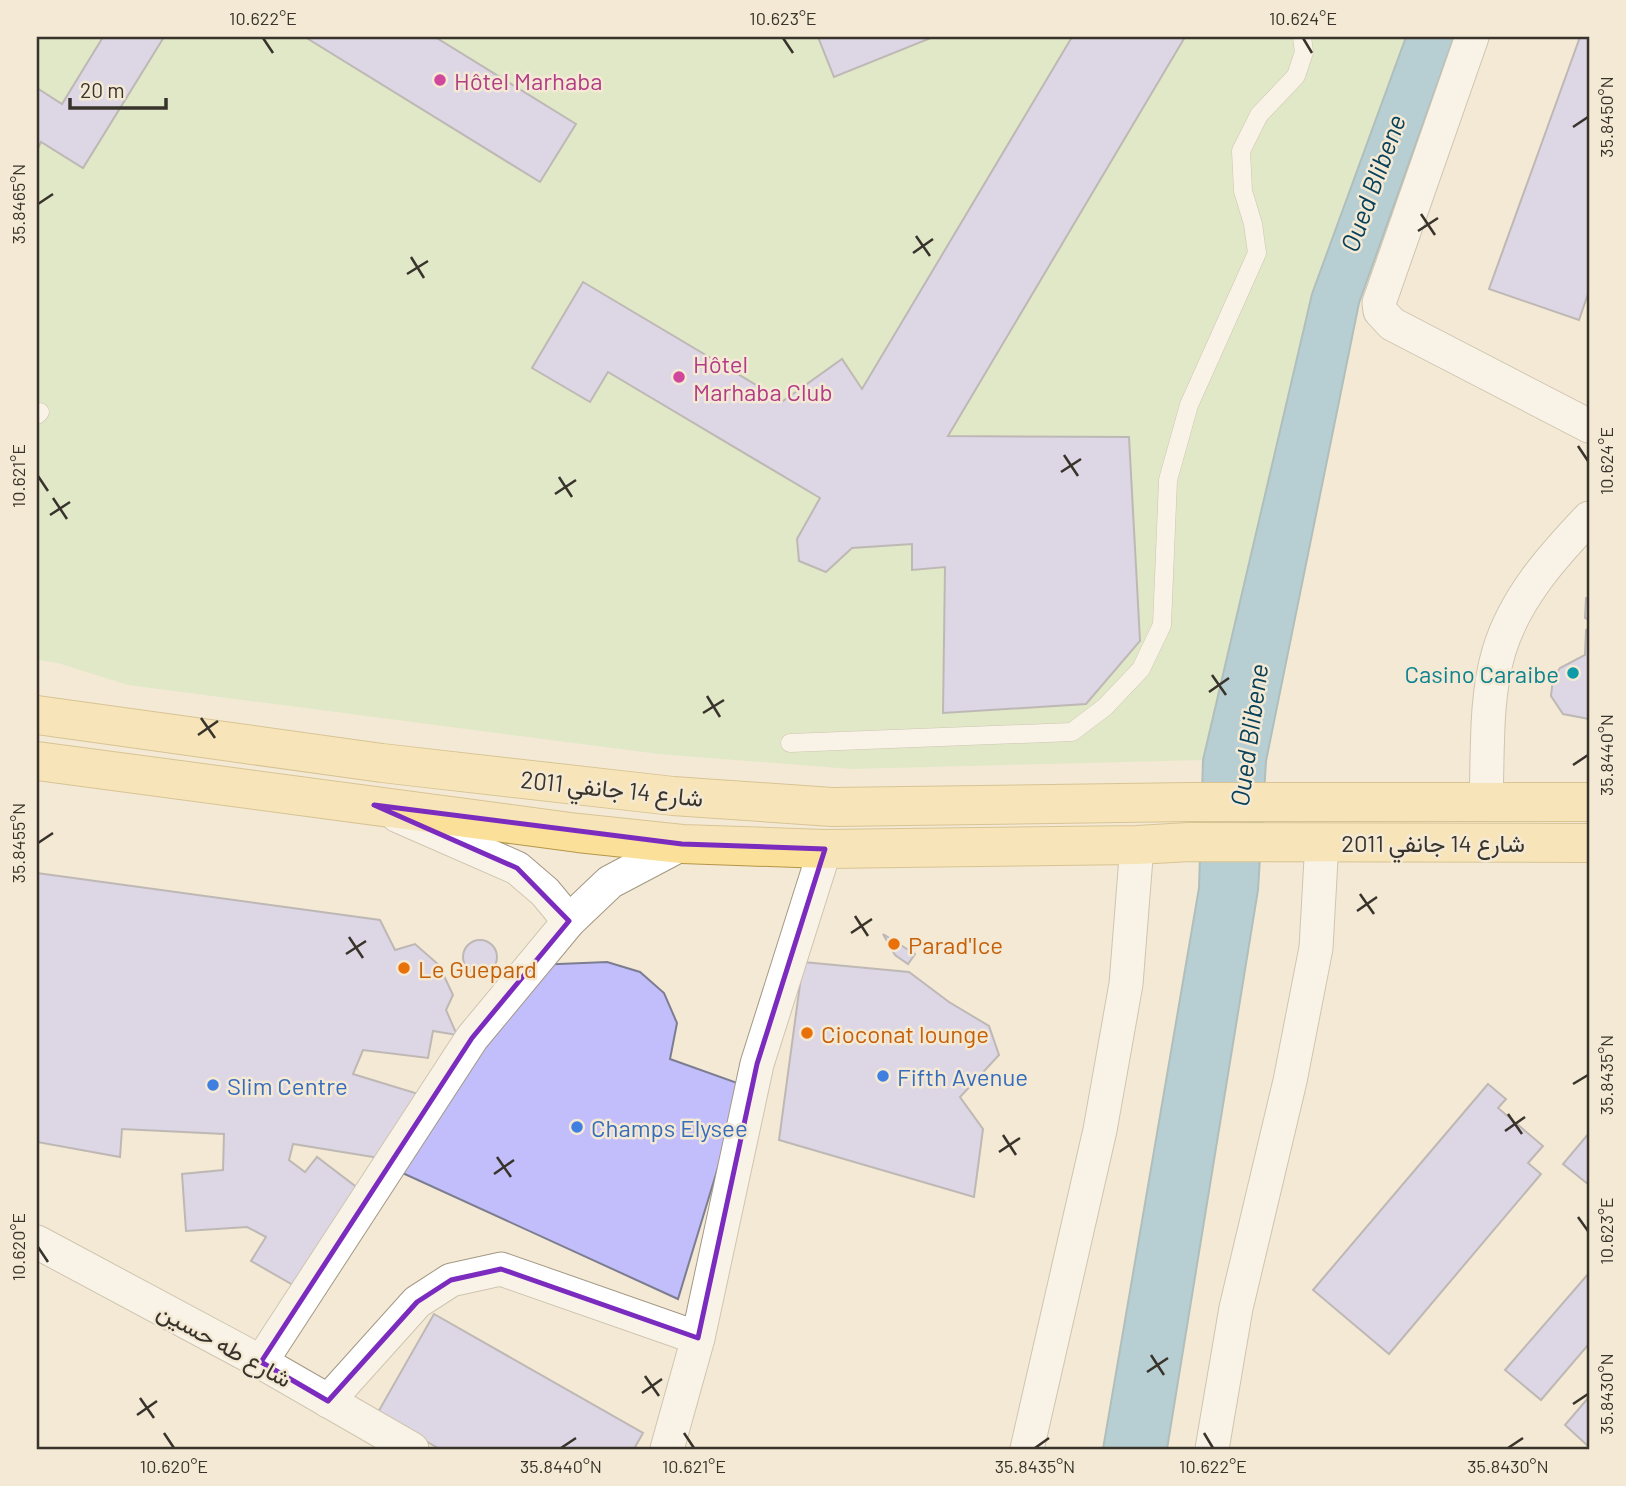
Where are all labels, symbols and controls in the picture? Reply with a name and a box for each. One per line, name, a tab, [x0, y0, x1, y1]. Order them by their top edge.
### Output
text: 10.622°E	[229, 7, 297, 29]
text: 10.623°E	[749, 7, 817, 29]
text: 10.624°E	[1269, 7, 1337, 29]
scale bar	[70, 66, 166, 110]
place label: Hôtel Marhaba	[454, 66, 603, 95]
marker: Hôtel Marhaba	[432, 72, 448, 88]
text: 35.8450°N	[1595, 76, 1617, 158]
text: 20 m	[80, 77, 125, 102]
water label: Oued Blibene	[1333, 110, 1411, 256]
text: 35.8465°N	[7, 164, 29, 244]
place label: Hôtel Marhaba Club	[693, 349, 833, 406]
marker: Hôtel Marhaba Club	[671, 369, 687, 385]
text: 10.624°E	[1595, 427, 1617, 495]
text: 10.621°E	[7, 444, 29, 508]
place label: Casino Caraibe	[1405, 659, 1559, 688]
water label: Oued Blibene	[1223, 662, 1273, 808]
marker: Casino Caraibe	[1565, 665, 1581, 681]
text: 35.8440°N	[1595, 714, 1617, 796]
street label: شارع 14 جانفي 2011	[519, 764, 705, 818]
text: 35.8455°N	[7, 803, 29, 883]
street label: شارع 14 جانفي 2011	[1341, 828, 1525, 863]
place label: Parad'Ice	[908, 930, 1003, 959]
marker: Parad'Ice	[886, 936, 902, 952]
place label: Le Guepard	[418, 954, 537, 983]
marker: Le Guepard	[396, 960, 412, 976]
place label: Cioconat lounge	[821, 1019, 989, 1048]
marker: Cioconat lounge	[799, 1025, 815, 1041]
text: 35.8435°N	[1595, 1035, 1617, 1115]
place label: Fifth Avenue	[897, 1062, 1028, 1091]
marker: Fifth Avenue	[875, 1068, 891, 1084]
place label: Slim Centre	[227, 1071, 348, 1100]
marker: Slim Centre	[205, 1077, 221, 1093]
place label: Champs Elysee	[591, 1113, 748, 1142]
marker: Champs Elysee	[569, 1119, 585, 1135]
text: 10.623°E	[1595, 1197, 1617, 1265]
text: 10.620°E	[7, 1213, 29, 1281]
street label: شارع طه حسين	[151, 1295, 297, 1395]
text: 35.8430°N	[1595, 1353, 1617, 1435]
text: 10.620°E	[140, 1455, 208, 1477]
text: 35.8440°N	[520, 1455, 602, 1477]
text: 10.621°E	[662, 1455, 726, 1477]
text: 35.8435°N	[995, 1455, 1075, 1477]
text: 10.622°E	[1179, 1455, 1247, 1477]
text: 35.8430°N	[1467, 1455, 1549, 1477]

